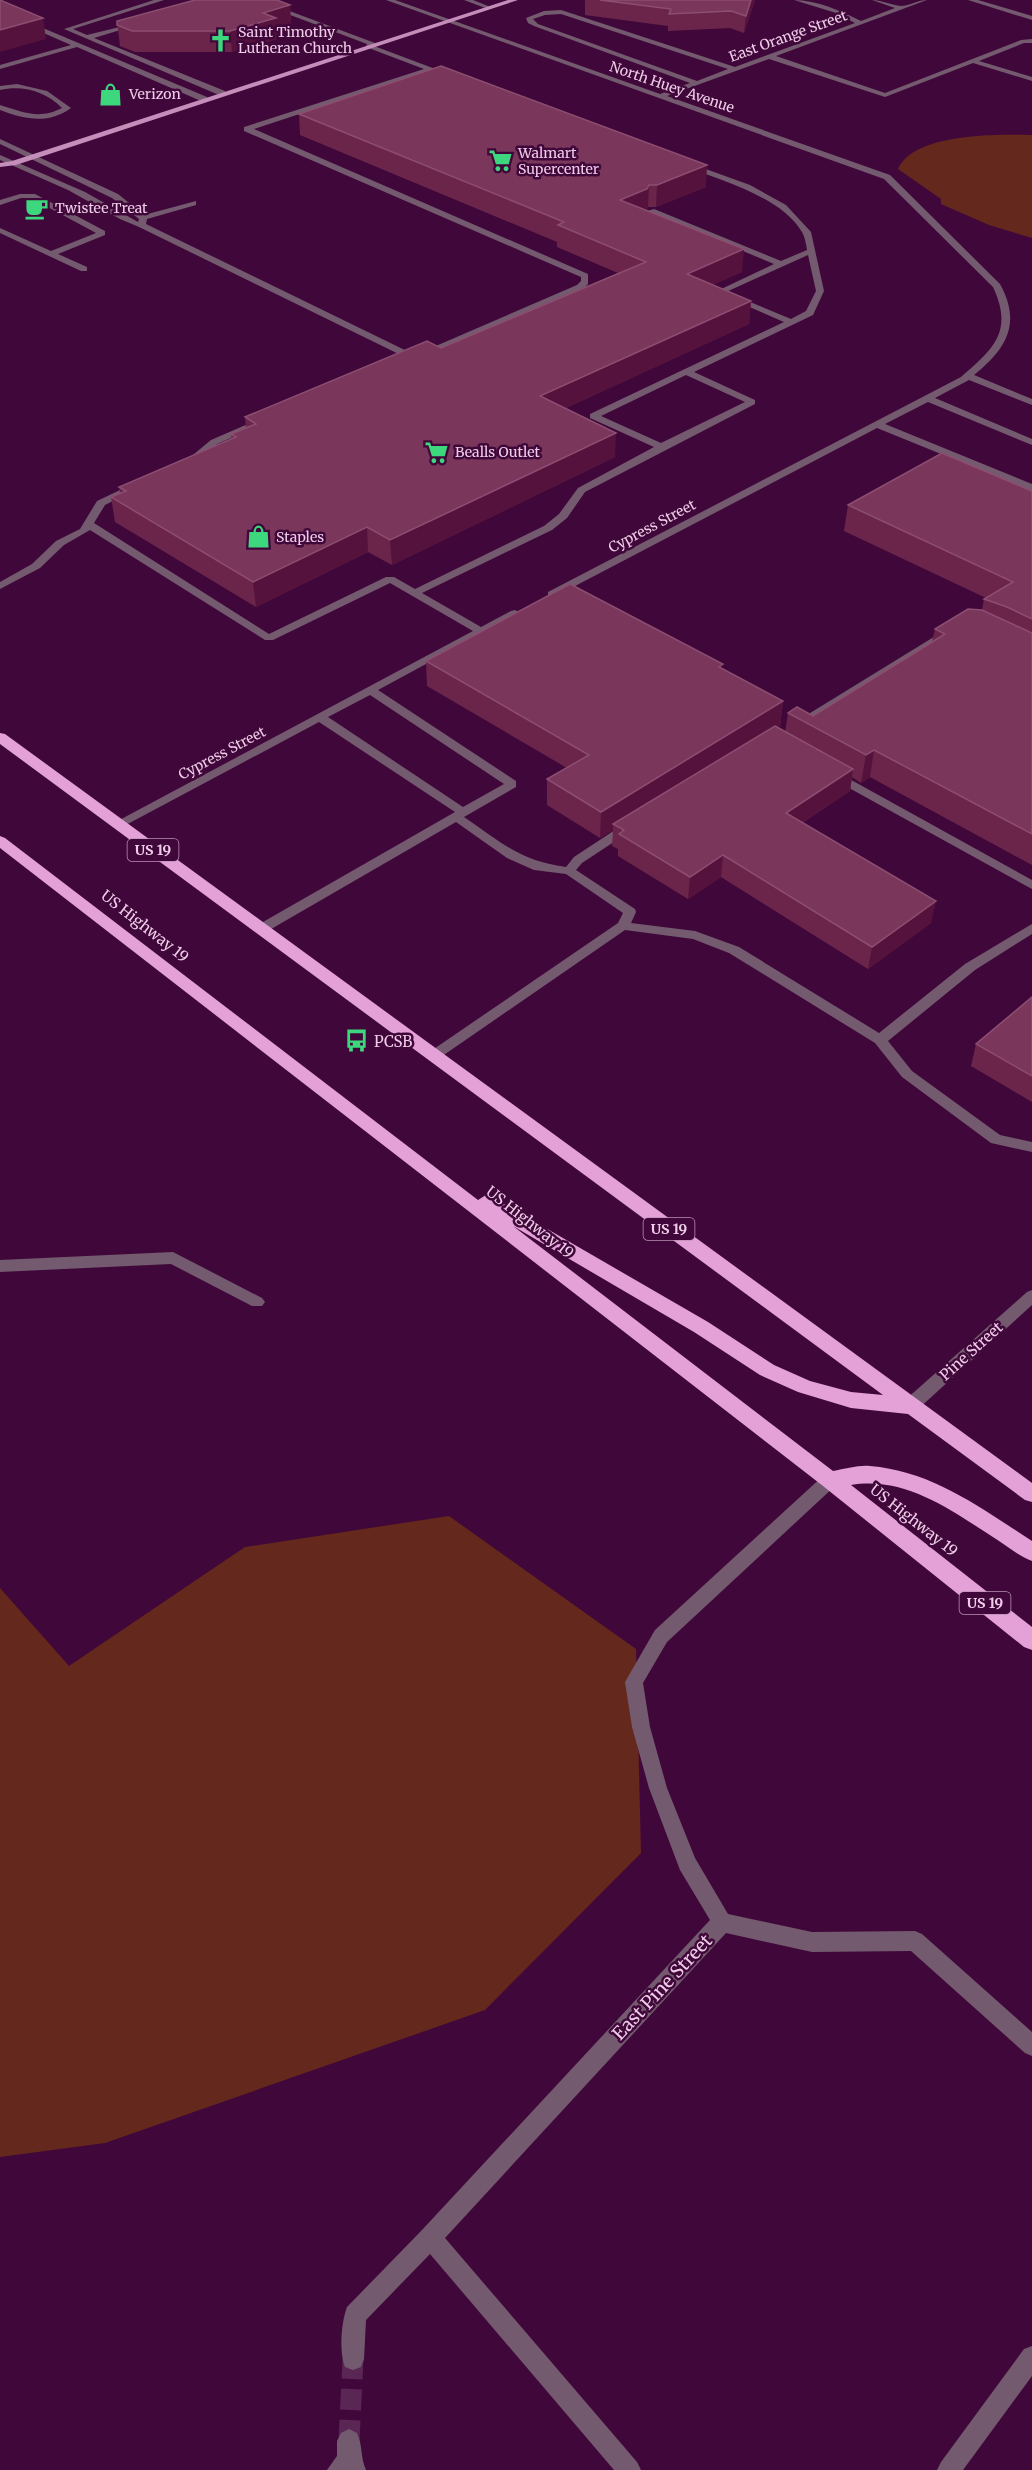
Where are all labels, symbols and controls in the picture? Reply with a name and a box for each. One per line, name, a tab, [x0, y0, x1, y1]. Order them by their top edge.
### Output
street label: East Orange Street	[726, 6, 850, 66]
place label: Saint Timothy Lutheran Church	[238, 23, 352, 57]
church icon: Saint Timothy Lutheran Church	[207, 27, 233, 53]
street label: North Huey Avenue	[607, 57, 737, 117]
shop icon: Verizon	[98, 81, 124, 107]
place label: Verizon	[128, 85, 181, 103]
place label: Walmart Supercenter	[517, 144, 599, 178]
supermarket icon: Walmart Supercenter	[487, 148, 513, 174]
cafe icon: Twistee Treat	[24, 195, 50, 221]
place label: Twistee Treat	[55, 199, 148, 217]
supermarket icon: Bealls Outlet	[424, 439, 450, 465]
place label: Bealls Outlet	[455, 443, 541, 461]
street label: Cypress Street	[605, 495, 699, 557]
shop icon: Staples	[245, 524, 271, 550]
place label: Staples	[276, 528, 324, 546]
street label: Cypress Street	[175, 722, 269, 784]
road number: US 19	[128, 839, 178, 861]
street label: US Highway 19	[97, 886, 193, 966]
bus stop icon: PCSB	[343, 1028, 369, 1054]
place label: PCSB	[374, 1032, 412, 1051]
street label: US Highway 19	[482, 1182, 578, 1262]
road number: US 19	[644, 1218, 694, 1240]
street label: Pine Street	[935, 1318, 1007, 1384]
street label: US Highway 19	[866, 1480, 962, 1560]
road number: US 19	[960, 1592, 1010, 1614]
street label: East Pine Street	[607, 1929, 717, 2045]

